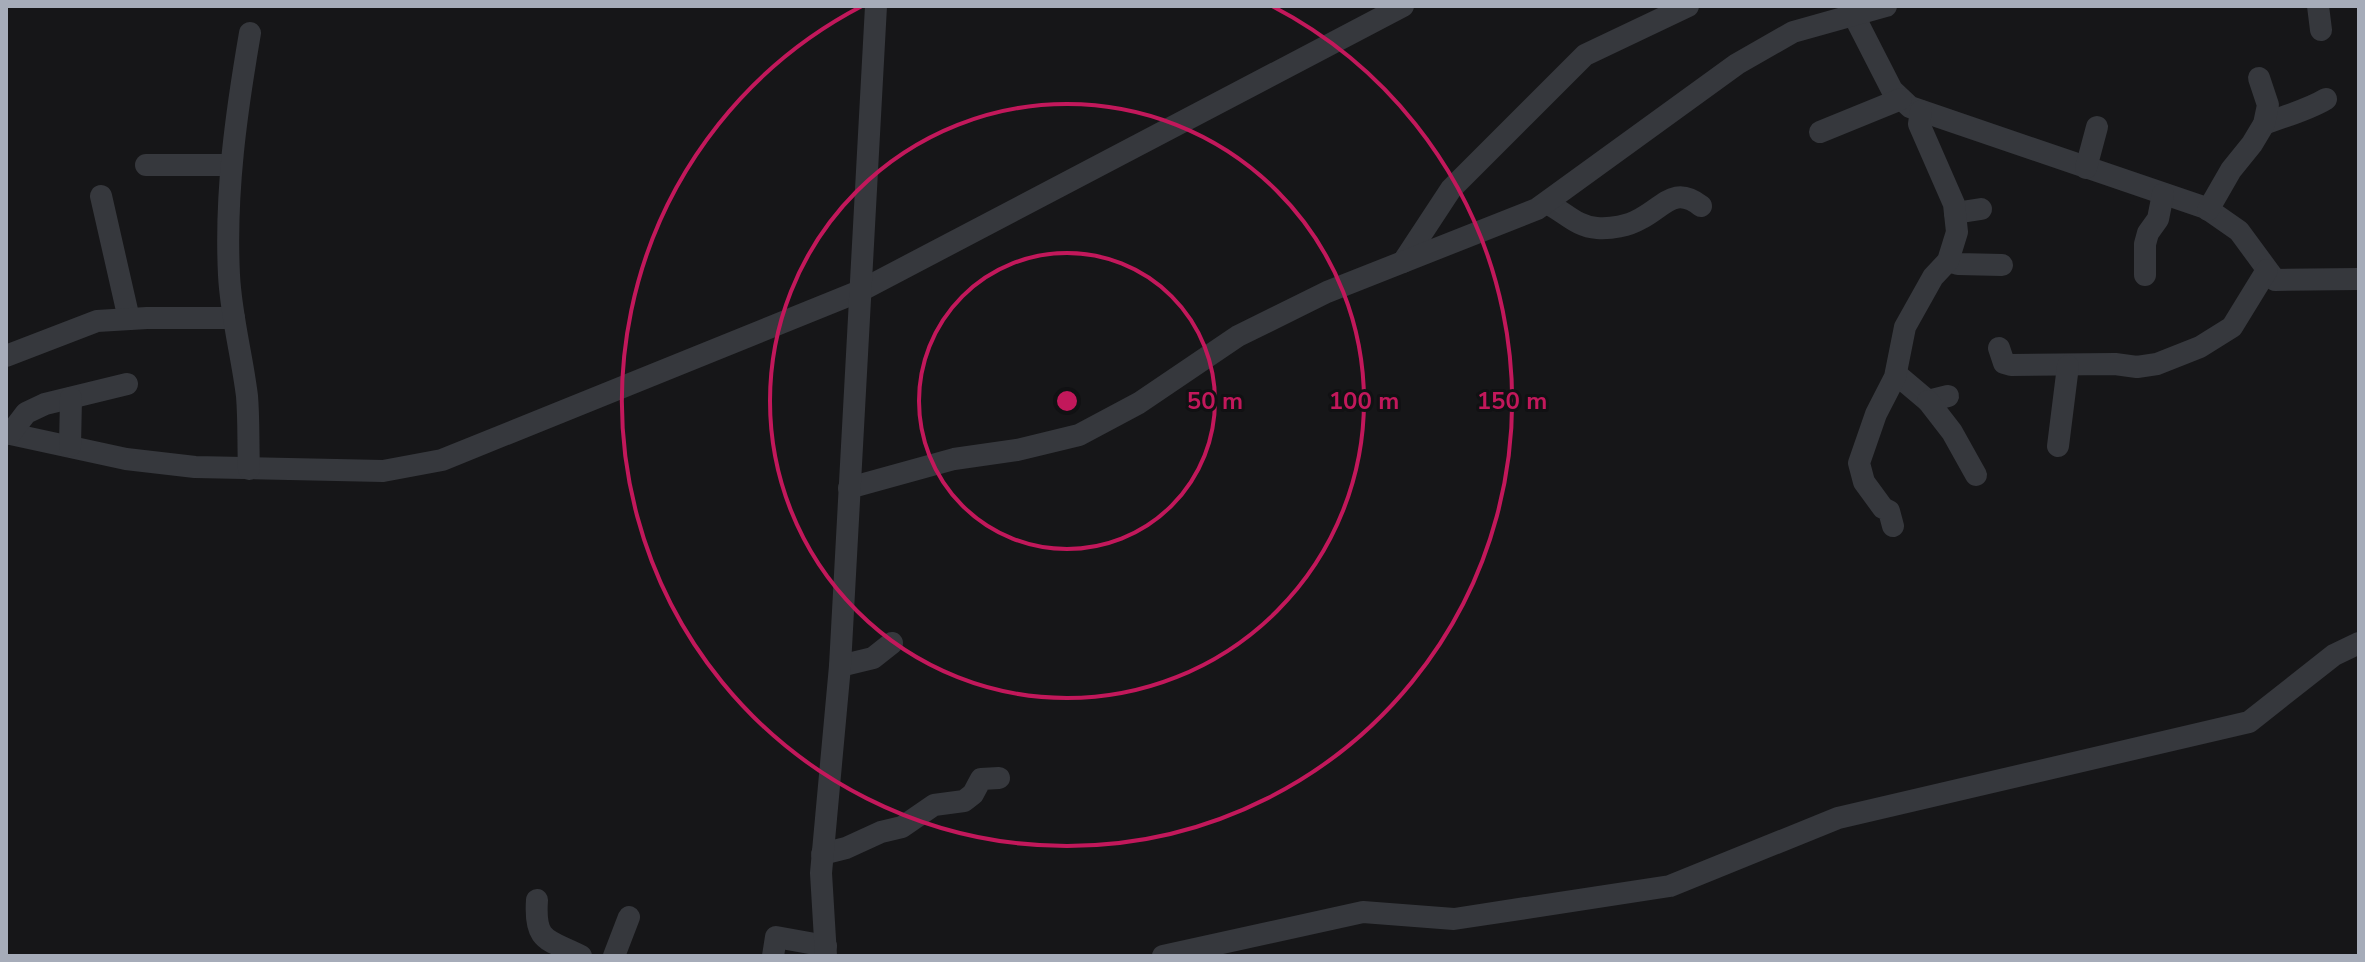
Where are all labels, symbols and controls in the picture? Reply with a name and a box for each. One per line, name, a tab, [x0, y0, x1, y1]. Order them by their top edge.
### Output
text: 50 m	[1187, 385, 1243, 417]
text: 100 m	[1329, 385, 1399, 417]
text: 150 m	[1477, 385, 1547, 417]
centre of rings	[1053, 387, 1081, 415]

